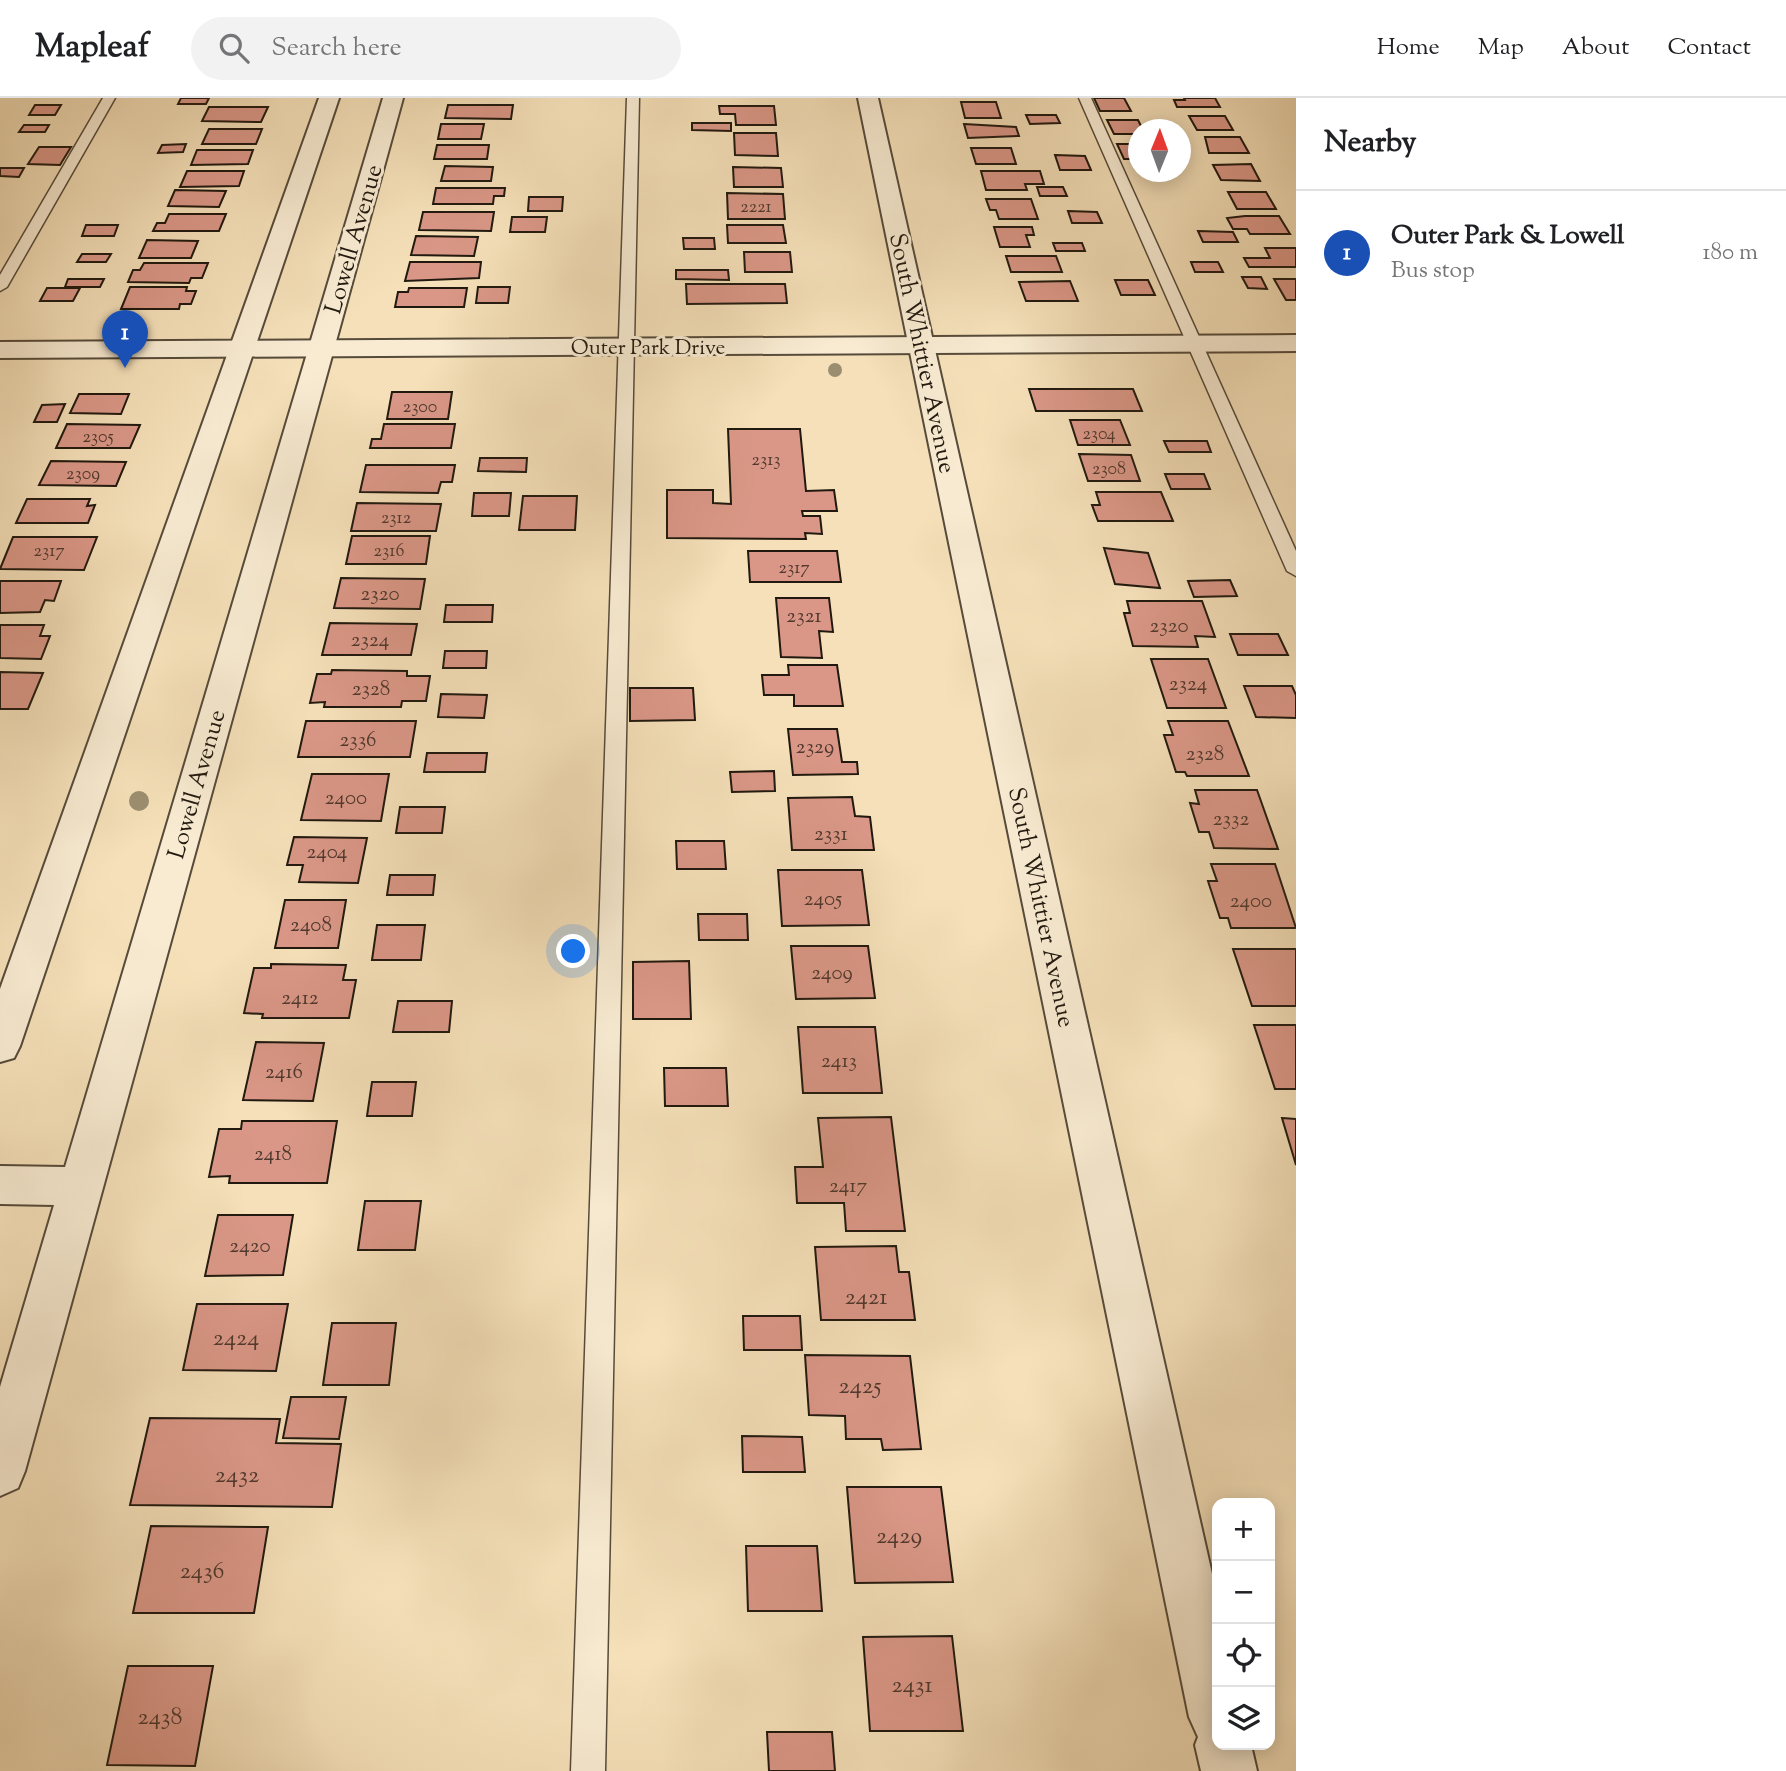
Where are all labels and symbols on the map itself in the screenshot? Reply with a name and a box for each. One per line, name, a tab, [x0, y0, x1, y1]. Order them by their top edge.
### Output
north arrow	[1128, 119, 1191, 182]
street label: Lowell Avenue	[317, 161, 392, 318]
house number: 2221	[740, 195, 772, 221]
street label: South Whittier Avenue	[879, 230, 963, 477]
pin: 1	[102, 310, 148, 368]
street label: Outer Park Drive	[571, 334, 725, 364]
house number: 2300	[403, 395, 437, 421]
house number: 2304	[1082, 422, 1116, 448]
house number: 2305	[82, 425, 114, 451]
house number: 2313	[751, 448, 781, 474]
house number: 2308	[1092, 457, 1126, 483]
house number: 2309	[66, 462, 100, 488]
house number: 2312	[381, 506, 412, 532]
house number: 2317	[34, 539, 64, 565]
house number: 2316	[374, 539, 404, 565]
house number: 2317	[779, 556, 809, 582]
house number: 2320	[360, 580, 400, 610]
house number: 2321	[786, 602, 822, 632]
house number: 2320	[1149, 612, 1189, 642]
house number: 2324	[351, 626, 389, 656]
house number: 2324	[1169, 670, 1207, 700]
house number: 2328	[352, 675, 390, 705]
street label: Lowell Avenue	[160, 706, 235, 863]
house number: 2336	[339, 726, 377, 756]
house number: 2329	[796, 733, 834, 763]
house number: 2328	[1186, 740, 1224, 770]
house number: 2400	[325, 784, 367, 814]
street label: South Whittier Avenue	[998, 784, 1082, 1031]
house number: 2332	[1213, 805, 1249, 835]
house number: 2331	[814, 820, 848, 850]
house number: 2404	[307, 838, 347, 868]
house number: 2405	[804, 885, 842, 915]
house number: 2400	[1230, 887, 1272, 917]
house number: 2408	[290, 911, 332, 941]
your location	[556, 934, 590, 968]
house number: 2409	[811, 959, 853, 989]
house number: 2412	[281, 984, 319, 1014]
house number: 2413	[821, 1047, 857, 1077]
house number: 2416	[265, 1058, 303, 1088]
house number: 2418	[254, 1140, 292, 1170]
house number: 2417	[829, 1172, 868, 1202]
house number: 2420	[229, 1232, 271, 1262]
house number: 2421	[845, 1281, 887, 1315]
house number: 2424	[213, 1322, 259, 1356]
house number: 2425	[839, 1370, 881, 1404]
house number: 2432	[215, 1459, 259, 1493]
house number: 2429	[876, 1520, 922, 1554]
house number: 2436	[180, 1555, 224, 1589]
house number: 2431	[891, 1669, 933, 1703]
house number: 2438	[137, 1701, 183, 1735]

